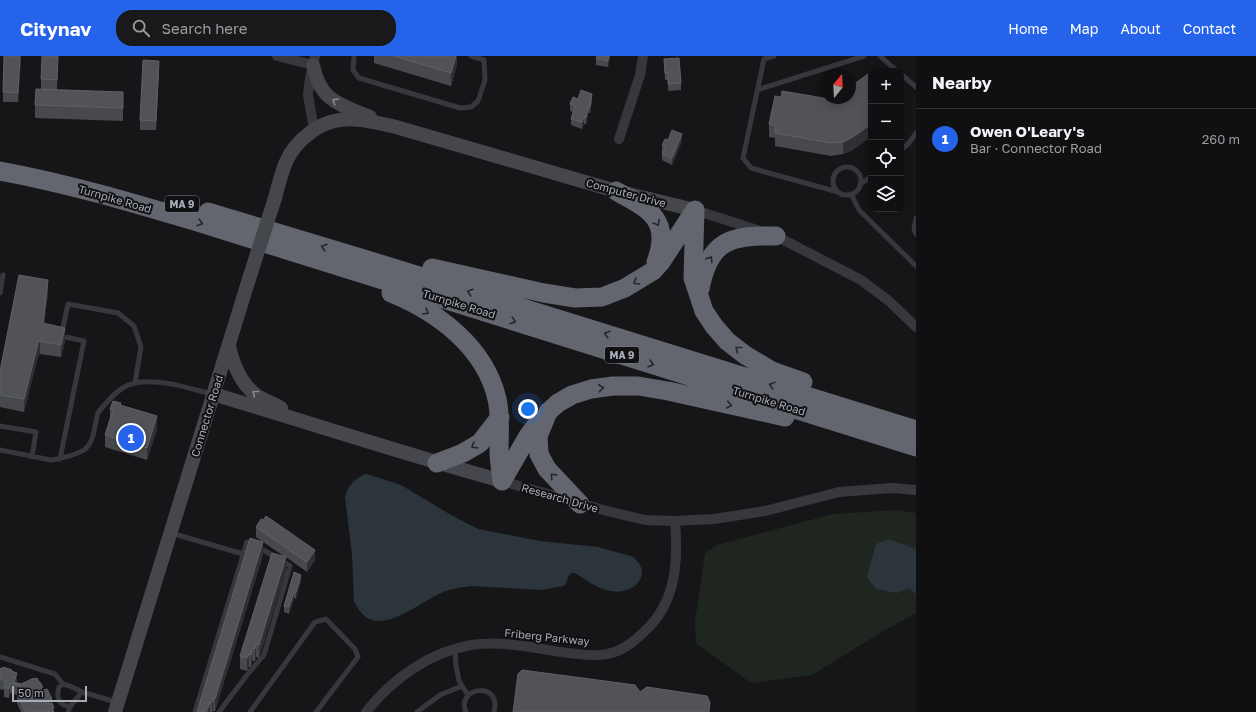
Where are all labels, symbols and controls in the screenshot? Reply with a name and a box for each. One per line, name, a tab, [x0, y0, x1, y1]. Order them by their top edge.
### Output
search box	[116, 10, 396, 46]
text: Citynav	[20, 17, 92, 40]
icon: search	[130, 17, 152, 39]
text: Search here	[162, 19, 247, 37]
text: Home	[1008, 20, 1048, 37]
text: Map	[1070, 20, 1098, 37]
text: About	[1120, 20, 1161, 37]
text: Contact	[1183, 20, 1236, 37]
north arrow	[820, 68, 856, 104]
map controls	[868, 68, 904, 212]
button: +	[868, 68, 904, 104]
text: Nearby	[932, 72, 992, 93]
one-way arrow	[332, 99, 339, 106]
button: −	[868, 104, 904, 140]
text: Owen O'Leary's	[970, 122, 1085, 140]
text: 1	[942, 131, 948, 147]
text: 260 m	[1202, 131, 1240, 147]
button: locate	[868, 140, 904, 176]
text: Bar · Connector Road	[970, 140, 1102, 156]
street label: Computer Drive	[585, 176, 668, 209]
button: layers	[868, 176, 904, 212]
street label: Turnpike Road	[77, 182, 153, 215]
road number: MA 9	[165, 196, 199, 212]
one-way arrow	[197, 218, 204, 227]
one-way arrow	[652, 218, 660, 226]
one-way arrow	[320, 243, 327, 252]
one-way arrow	[705, 256, 713, 263]
one-way arrow	[632, 278, 640, 285]
street label: Turnpike Road	[421, 286, 497, 321]
one-way arrow	[467, 288, 474, 297]
one-way arrow	[422, 307, 429, 314]
one-way arrow	[510, 316, 517, 325]
one-way arrow	[604, 330, 611, 339]
road number: MA 9	[605, 347, 639, 363]
one-way arrow	[735, 347, 742, 354]
one-way arrow	[647, 359, 654, 368]
street label: Connector Road	[188, 373, 225, 458]
one-way arrow	[768, 381, 775, 390]
one-way arrow	[598, 383, 604, 392]
street label: Turnpike Road	[731, 383, 807, 418]
one-way arrow	[252, 390, 260, 397]
your location	[518, 399, 538, 419]
one-way arrow	[725, 400, 732, 408]
pin: 1	[118, 423, 144, 453]
one-way arrow	[471, 441, 478, 449]
one-way arrow	[550, 473, 558, 481]
street label: Research Drive	[520, 480, 600, 515]
street label: Friberg Parkway	[504, 626, 590, 647]
scale bar	[12, 684, 87, 703]
text: 50 m	[18, 686, 44, 699]

